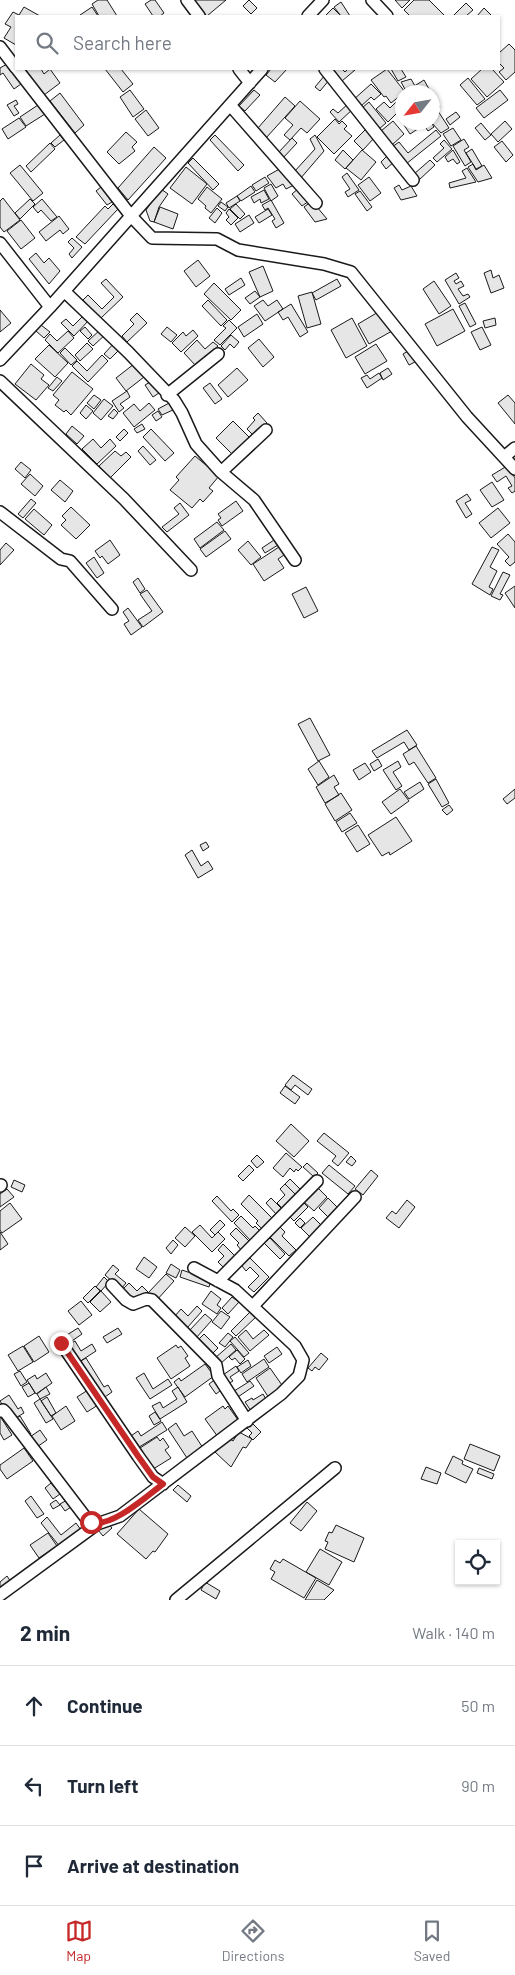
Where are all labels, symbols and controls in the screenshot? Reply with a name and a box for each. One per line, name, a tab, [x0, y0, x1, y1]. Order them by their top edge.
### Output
search box	[15, 15, 500, 70]
icon: search	[33, 29, 61, 57]
text: Search here	[73, 31, 172, 54]
north arrow	[395, 85, 440, 130]
route end	[50, 1332, 73, 1355]
route start	[80, 1511, 103, 1534]
map controls	[455, 1540, 500, 1585]
button: locate	[455, 1540, 500, 1585]
text: 2 min	[20, 1620, 70, 1645]
text: Walk · 140 m	[412, 1623, 495, 1642]
icon: ahead	[20, 1692, 48, 1720]
text: Continue	[67, 1694, 143, 1717]
text: 50 m	[461, 1696, 495, 1715]
icon: left	[20, 1772, 48, 1800]
text: Turn left	[67, 1774, 138, 1797]
text: 90 m	[461, 1776, 495, 1795]
icon: arrive	[20, 1852, 48, 1880]
text: Arrive at destination	[67, 1854, 239, 1877]
tab: Map	[65, 1917, 93, 1964]
tab: Directions	[222, 1917, 284, 1964]
tab: Saved	[414, 1917, 450, 1964]

